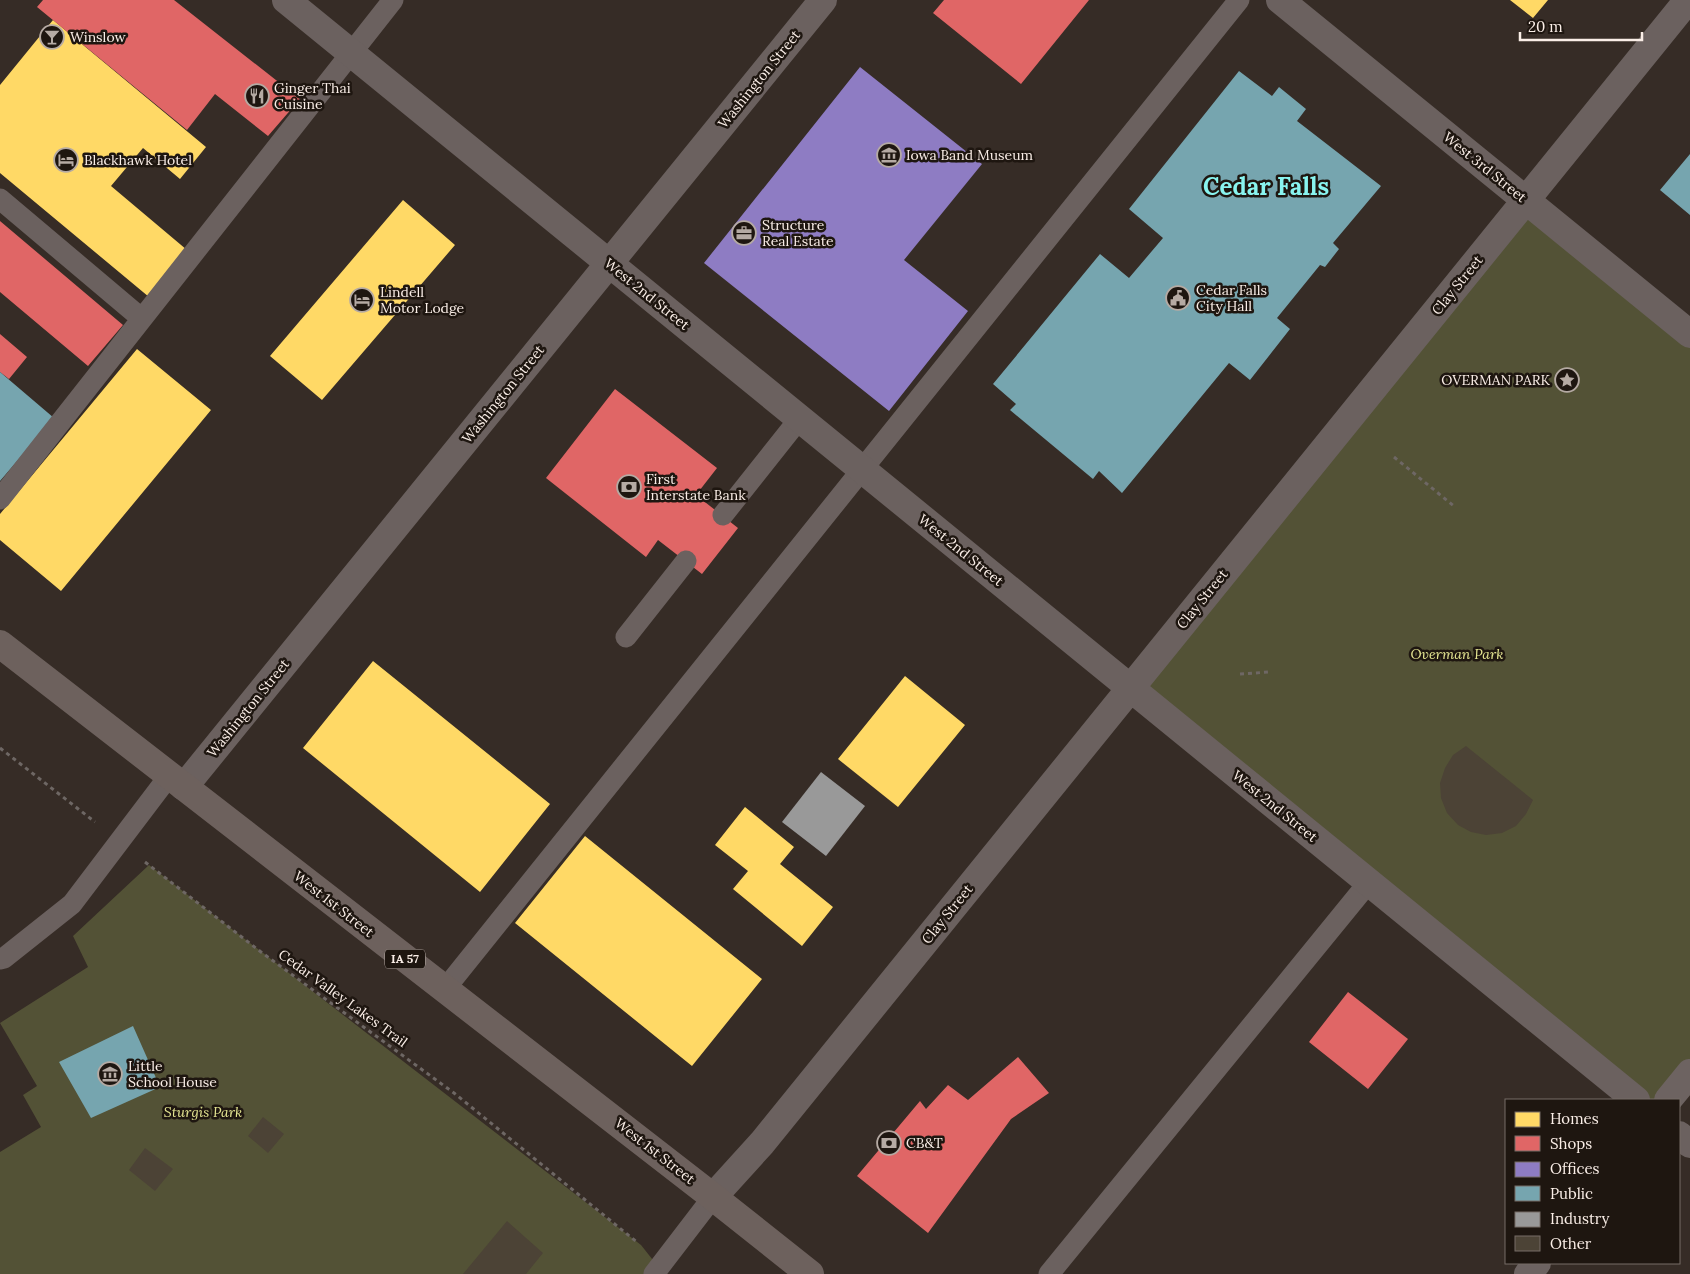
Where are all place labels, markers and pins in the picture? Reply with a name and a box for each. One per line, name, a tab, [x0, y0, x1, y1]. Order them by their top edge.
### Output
bar icon: Winslow	[39, 24, 65, 50]
place label: Winslow	[70, 28, 126, 46]
place label: Ginger Thai Cuisine	[274, 79, 351, 113]
restaurant icon: Ginger Thai Cuisine	[244, 83, 270, 109]
museum icon: Iowa Band Museum	[876, 142, 902, 168]
place label: Iowa Band Museum	[906, 146, 1034, 164]
hotel icon: Blackhawk Hotel	[53, 147, 79, 173]
place label: Blackhawk Hotel	[84, 151, 192, 169]
place label: Structure Real Estate	[762, 216, 834, 250]
office icon: Structure Real Estate	[731, 220, 757, 246]
place label: Cedar Falls City Hall	[1196, 281, 1267, 315]
place label: Lindell Motor Lodge	[380, 283, 465, 317]
public building icon: Cedar Falls City Hall	[1165, 285, 1191, 311]
hotel icon: Lindell Motor Lodge	[349, 287, 375, 313]
place icon: OVERMAN PARK	[1554, 367, 1580, 393]
place label: OVERMAN PARK	[1441, 371, 1550, 389]
place label: First Interstate Bank	[646, 470, 746, 504]
bank icon: First Interstate Bank	[616, 474, 642, 500]
place label: Little School House	[128, 1057, 217, 1091]
museum icon: Little School House	[97, 1061, 123, 1087]
bank icon: CB&T	[876, 1130, 902, 1156]
place label: CB&T	[906, 1134, 943, 1152]

